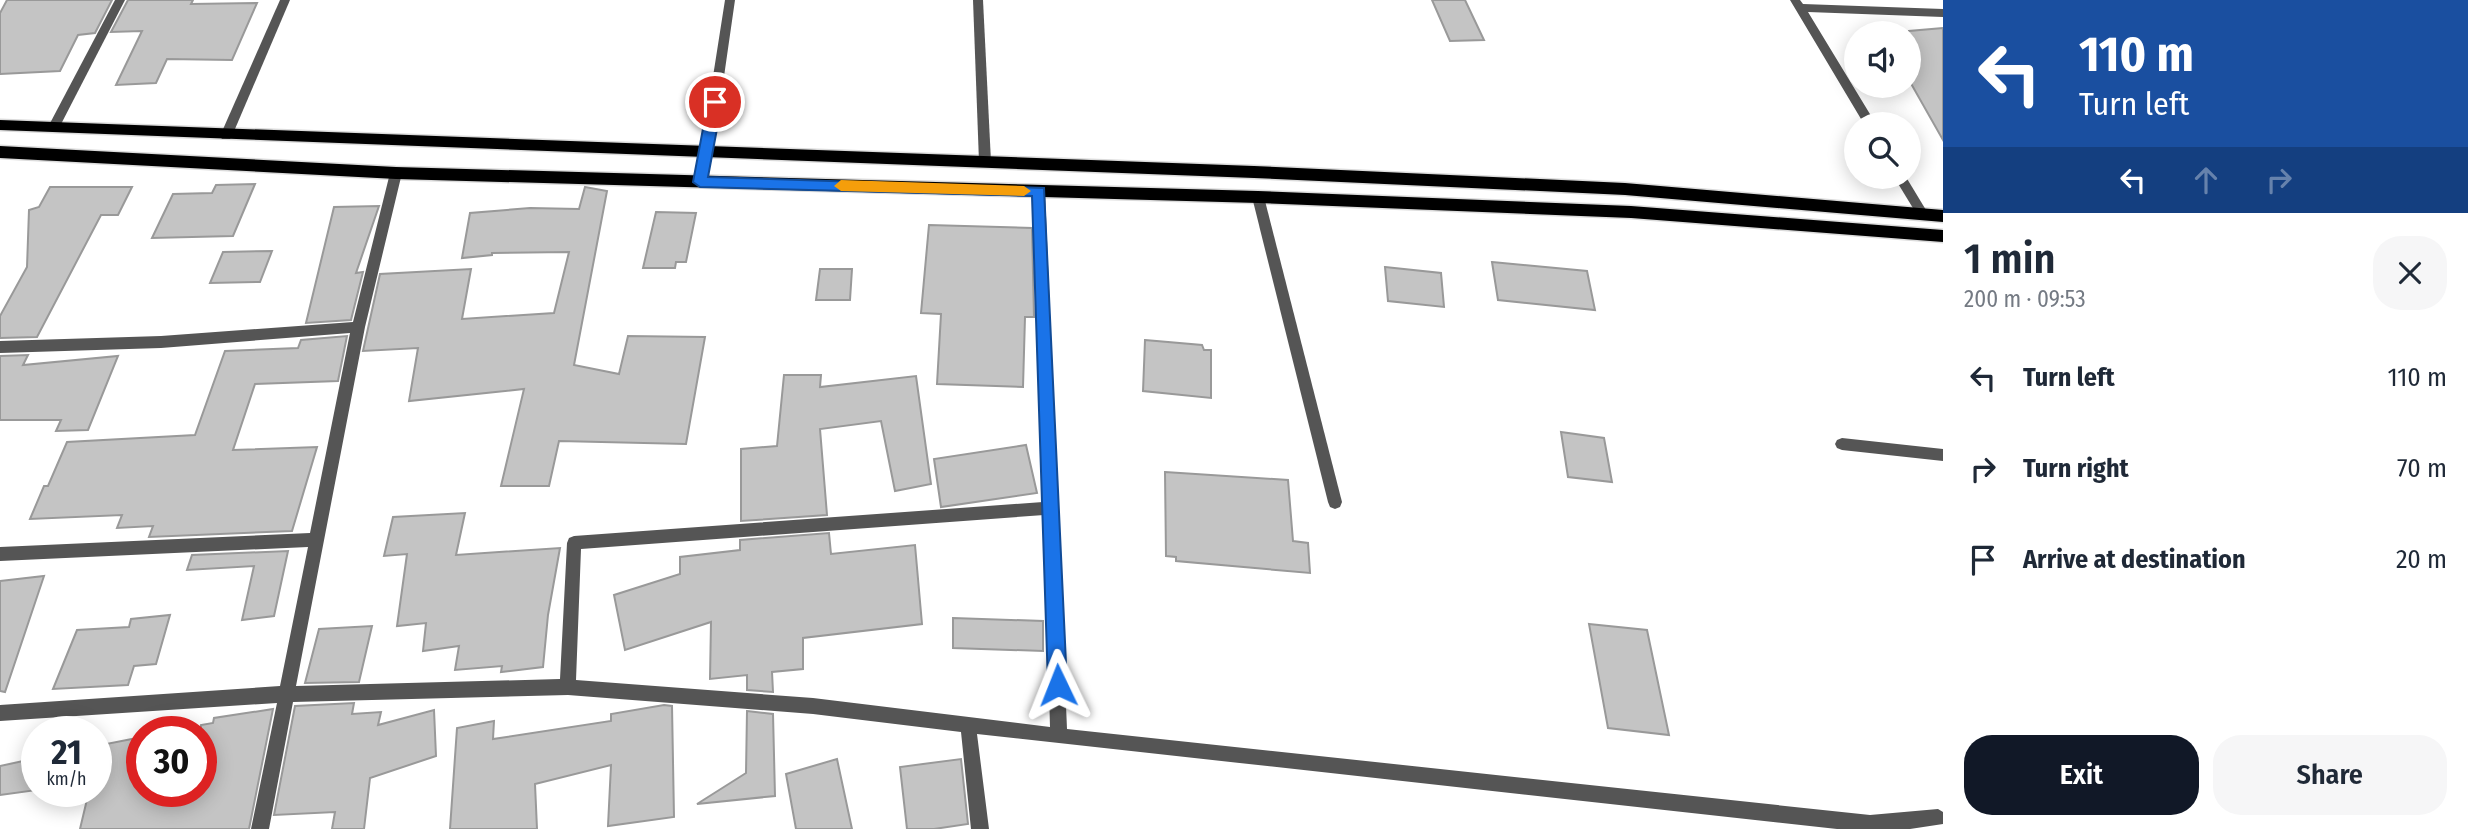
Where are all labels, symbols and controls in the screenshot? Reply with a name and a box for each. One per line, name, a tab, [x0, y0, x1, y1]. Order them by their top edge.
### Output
map controls	[1844, 21, 1921, 189]
button: sound	[1844, 21, 1921, 98]
text: 110 m	[2079, 25, 2194, 84]
icon: left	[1964, 28, 2055, 119]
pin	[685, 72, 745, 132]
icon: arrive	[696, 83, 734, 121]
text: Turn left	[2079, 85, 2189, 123]
button: search	[1844, 112, 1921, 189]
icon: left	[2114, 161, 2152, 199]
icon: ahead	[2187, 161, 2225, 199]
icon: right	[2260, 161, 2298, 199]
text: 1 min	[1964, 234, 2055, 284]
button: close	[2373, 236, 2447, 310]
text: 200 m · 09:53	[1964, 285, 2086, 313]
icon: left	[1964, 359, 2002, 397]
text: Turn left	[2023, 362, 2115, 393]
text: 110 m	[2387, 362, 2447, 393]
icon: right	[1964, 450, 2002, 488]
text: Turn right	[2023, 453, 2129, 484]
text: 70 m	[2397, 453, 2447, 484]
icon: arrive	[1964, 541, 2002, 579]
text: Arrive at destination	[2023, 544, 2246, 575]
text: 20 m	[2396, 544, 2447, 575]
position arrow	[1021, 648, 1095, 722]
speed limit sign: 30	[126, 716, 217, 807]
text: 21	[51, 731, 82, 773]
button: Exit	[1964, 735, 2199, 815]
button: Share	[2213, 735, 2447, 815]
text: km/h	[46, 768, 87, 790]

